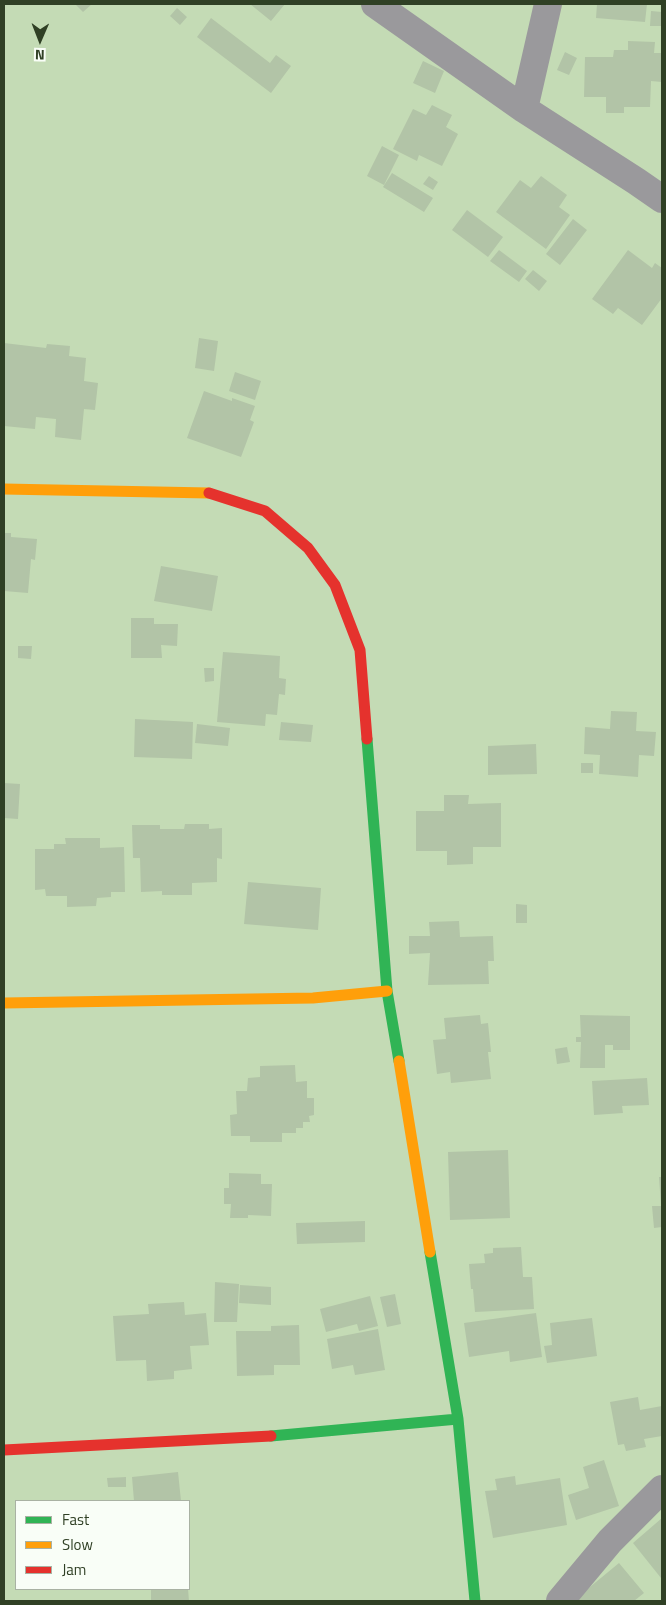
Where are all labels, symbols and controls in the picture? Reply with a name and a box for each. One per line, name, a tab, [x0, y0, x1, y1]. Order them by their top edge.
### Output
north arrow	[15, 15, 65, 65]
text: N	[35, 45, 45, 66]
legend	[15, 1500, 190, 1590]
text: Fast	[62, 1508, 89, 1531]
text: Slow	[62, 1533, 93, 1556]
text: Jam	[62, 1558, 86, 1581]

